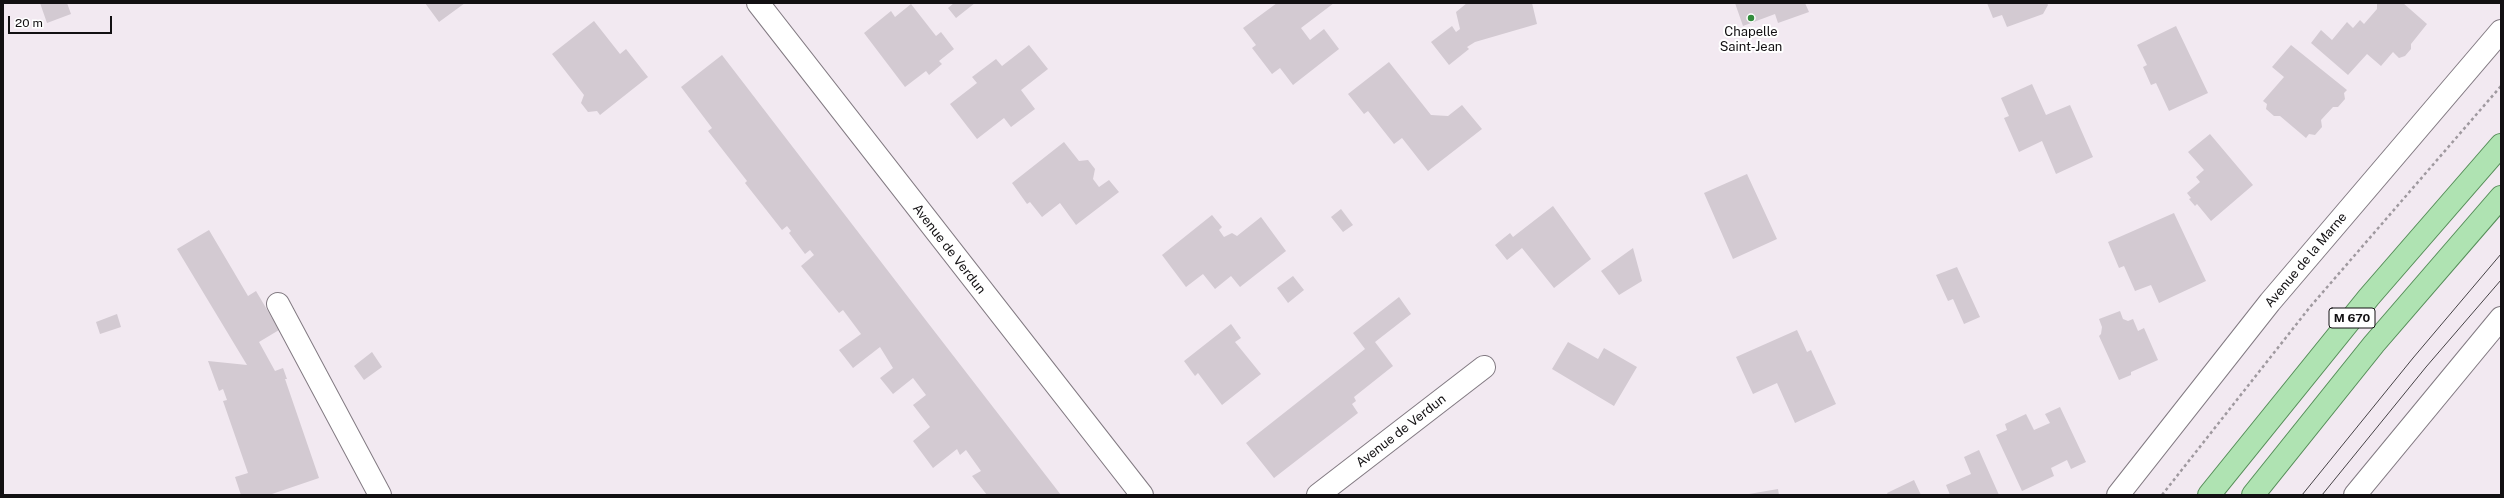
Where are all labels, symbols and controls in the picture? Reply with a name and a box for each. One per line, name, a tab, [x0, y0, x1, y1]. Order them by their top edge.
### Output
scale bar	[10, 8, 114, 34]
marker: Chapelle Saint-Jean	[1746, 13, 1756, 23]
text: 20 m	[15, 16, 43, 30]
place label: Chapelle Saint-Jean	[1720, 24, 1782, 55]
street label: Avenue de Verdun	[909, 201, 989, 297]
street label: Avenue de la Marne	[2262, 209, 2350, 311]
road number: M 670	[2329, 308, 2375, 328]
street label: Avenue de Verdun	[1353, 391, 1449, 471]

